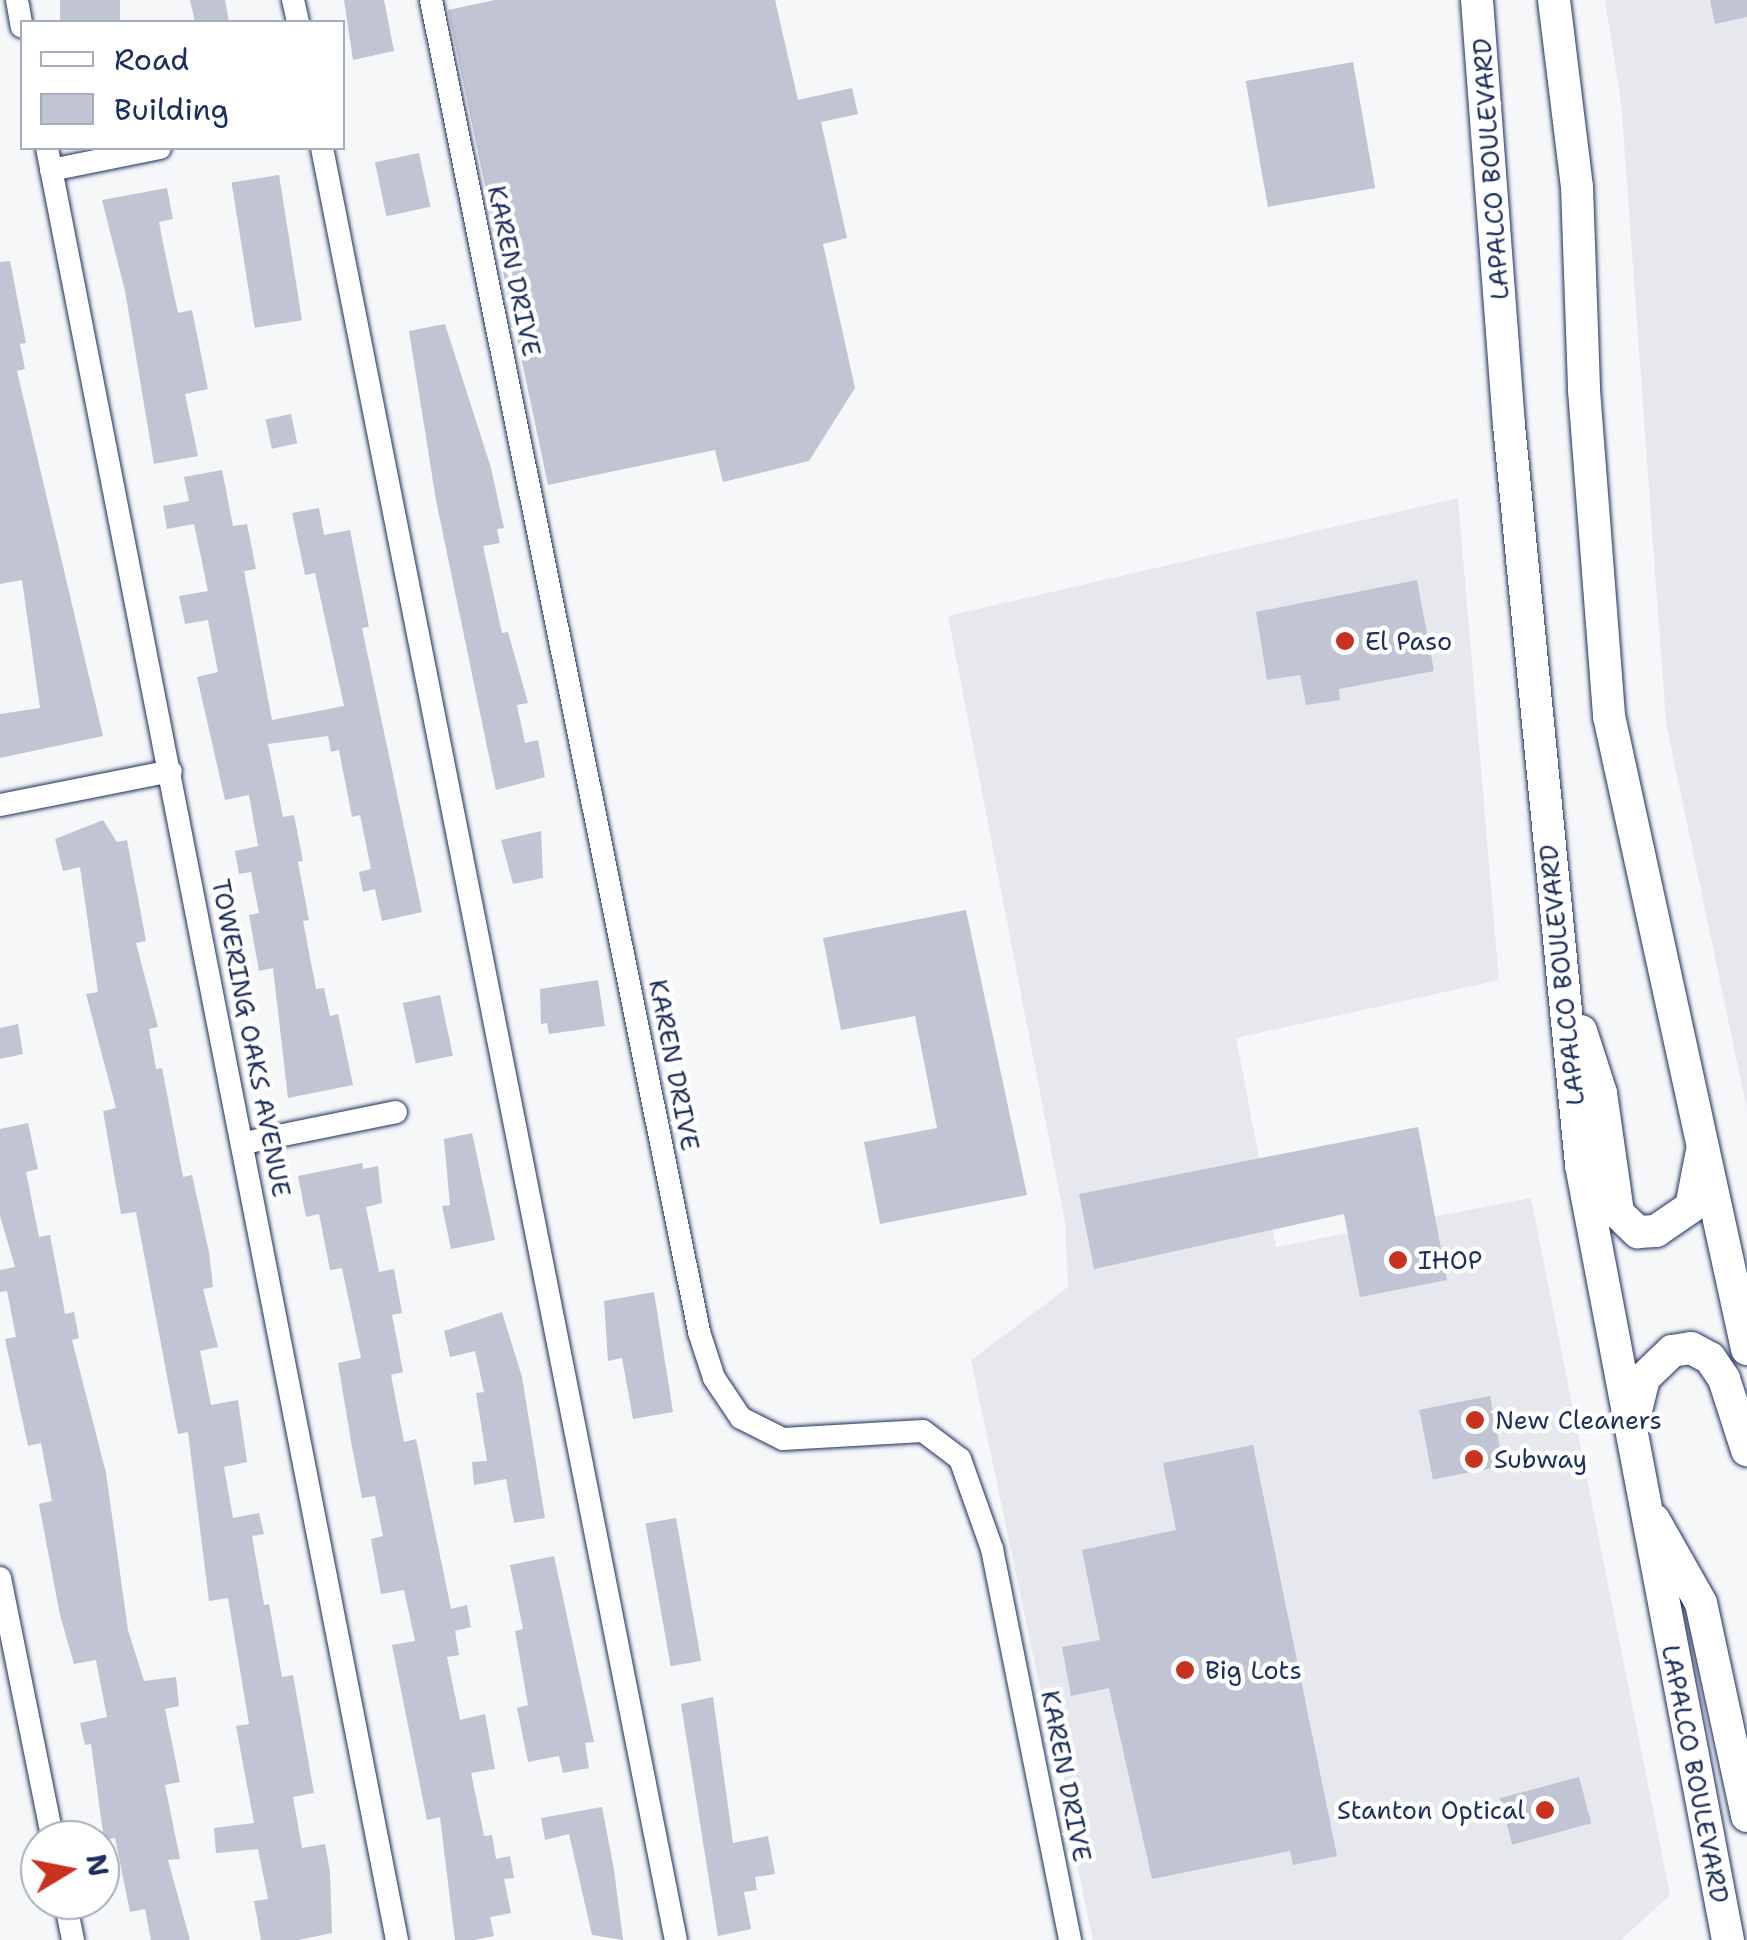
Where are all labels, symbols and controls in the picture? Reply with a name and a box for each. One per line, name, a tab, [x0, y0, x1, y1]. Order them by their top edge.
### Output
legend	[20, 20, 345, 150]
street label: LAPALCO BOULEVARD	[1467, 37, 1515, 301]
text: Road	[114, 39, 189, 80]
text: Building	[114, 89, 229, 130]
street label: KAREN DRIVE	[481, 183, 547, 359]
place label: El Paso	[1365, 626, 1452, 656]
marker: El Paso	[1334, 630, 1356, 652]
street label: LAPALCO BOULEVARD	[1533, 843, 1591, 1107]
street label: TOWERING OAKS AVENUE	[205, 876, 297, 1200]
street label: KAREN DRIVE	[643, 977, 705, 1153]
place label: IHOP	[1418, 1245, 1482, 1275]
marker: IHOP	[1387, 1249, 1409, 1271]
place label: New Cleaners	[1495, 1405, 1662, 1435]
marker: New Cleaners	[1464, 1409, 1486, 1431]
place label: Subway	[1494, 1444, 1587, 1474]
marker: Subway	[1463, 1448, 1485, 1470]
street label: LAPALCO BOULEVARD	[1655, 1642, 1735, 1906]
place label: Big Lots	[1205, 1655, 1302, 1685]
marker: Big Lots	[1174, 1659, 1196, 1681]
street label: KAREN DRIVE	[1035, 1688, 1097, 1864]
place label: Stanton Optical	[1337, 1795, 1525, 1825]
marker: Stanton Optical	[1534, 1799, 1556, 1821]
north arrow	[20, 1820, 120, 1920]
text: N	[77, 1851, 118, 1879]

